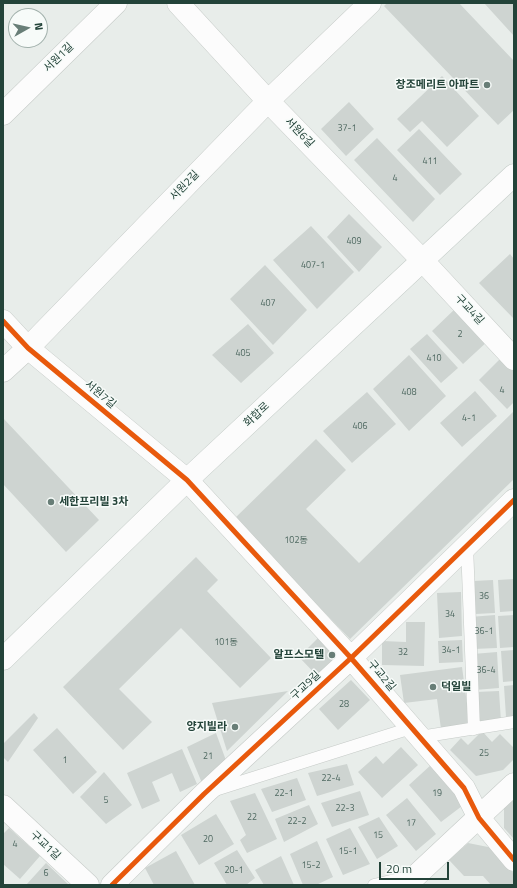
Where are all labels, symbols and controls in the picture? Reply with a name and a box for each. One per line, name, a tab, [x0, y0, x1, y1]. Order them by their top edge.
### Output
north arrow	[8, 8, 48, 48]
text: N	[30, 22, 47, 31]
street label: 서원1길	[41, 41, 77, 75]
place label: 창조메리트 아파트	[396, 78, 479, 92]
marker: 창조메리트 아파트	[482, 80, 492, 90]
street label: 서원6길	[282, 115, 316, 151]
house number: 37-1	[337, 124, 357, 134]
house number: 411	[422, 157, 438, 167]
street label: 서원2길	[168, 168, 202, 204]
house number: 4	[392, 174, 398, 184]
house number: 409	[346, 237, 362, 247]
house number: 407-1	[301, 261, 325, 271]
street label: 구교4길	[452, 292, 486, 328]
house number: 407	[260, 299, 276, 309]
house number: 2	[457, 330, 463, 340]
house number: 405	[235, 349, 251, 359]
house number: 410	[426, 354, 442, 364]
street label: 서원7길	[82, 378, 118, 412]
house number: 4	[499, 386, 505, 396]
house number: 408	[401, 388, 417, 398]
street label: 화합로	[241, 400, 273, 430]
house number: 4-1	[462, 414, 476, 424]
house number: 406	[352, 422, 368, 432]
place label: 세한프리빌 3차	[59, 495, 128, 509]
marker: 세한프리빌 3차	[46, 497, 56, 507]
house number: 102동	[284, 536, 308, 546]
house number: 36	[479, 592, 489, 602]
house number: 34	[445, 610, 455, 620]
house number: 36-1	[474, 627, 494, 637]
house number: 101동	[214, 638, 238, 648]
house number: 34-1	[441, 646, 461, 656]
place label: 알프스모텔	[273, 648, 324, 662]
house number: 32	[398, 648, 408, 658]
marker: 알프스모텔	[327, 650, 337, 660]
street label: 구교2길	[364, 658, 398, 694]
house number: 36-4	[476, 666, 496, 676]
street label: 구교9길	[288, 669, 324, 703]
place label: 덕일빌	[441, 680, 471, 694]
marker: 덕일빌	[428, 682, 438, 692]
house number: 28	[339, 700, 349, 710]
place label: 양지빌라	[187, 720, 227, 734]
marker: 양지빌라	[230, 722, 240, 732]
house number: 25	[479, 749, 489, 759]
house number: 21	[203, 752, 213, 762]
house number: 1	[62, 756, 68, 766]
house number: 22-4	[321, 774, 341, 784]
house number: 22-1	[274, 789, 294, 799]
house number: 19	[432, 789, 442, 799]
house number: 5	[103, 796, 109, 806]
house number: 22-3	[335, 804, 355, 814]
house number: 22	[247, 813, 257, 823]
house number: 22-2	[287, 817, 307, 827]
house number: 17	[406, 819, 416, 829]
street label: 구교1길	[27, 829, 63, 863]
house number: 15	[373, 831, 383, 841]
house number: 20	[203, 835, 213, 845]
house number: 4	[12, 840, 18, 850]
house number: 15-1	[338, 847, 358, 857]
scale bar	[381, 854, 451, 880]
text: 20 m	[386, 859, 412, 878]
house number: 15-2	[301, 861, 321, 871]
house number: 20-1	[224, 866, 244, 876]
house number: 6	[43, 869, 49, 879]

